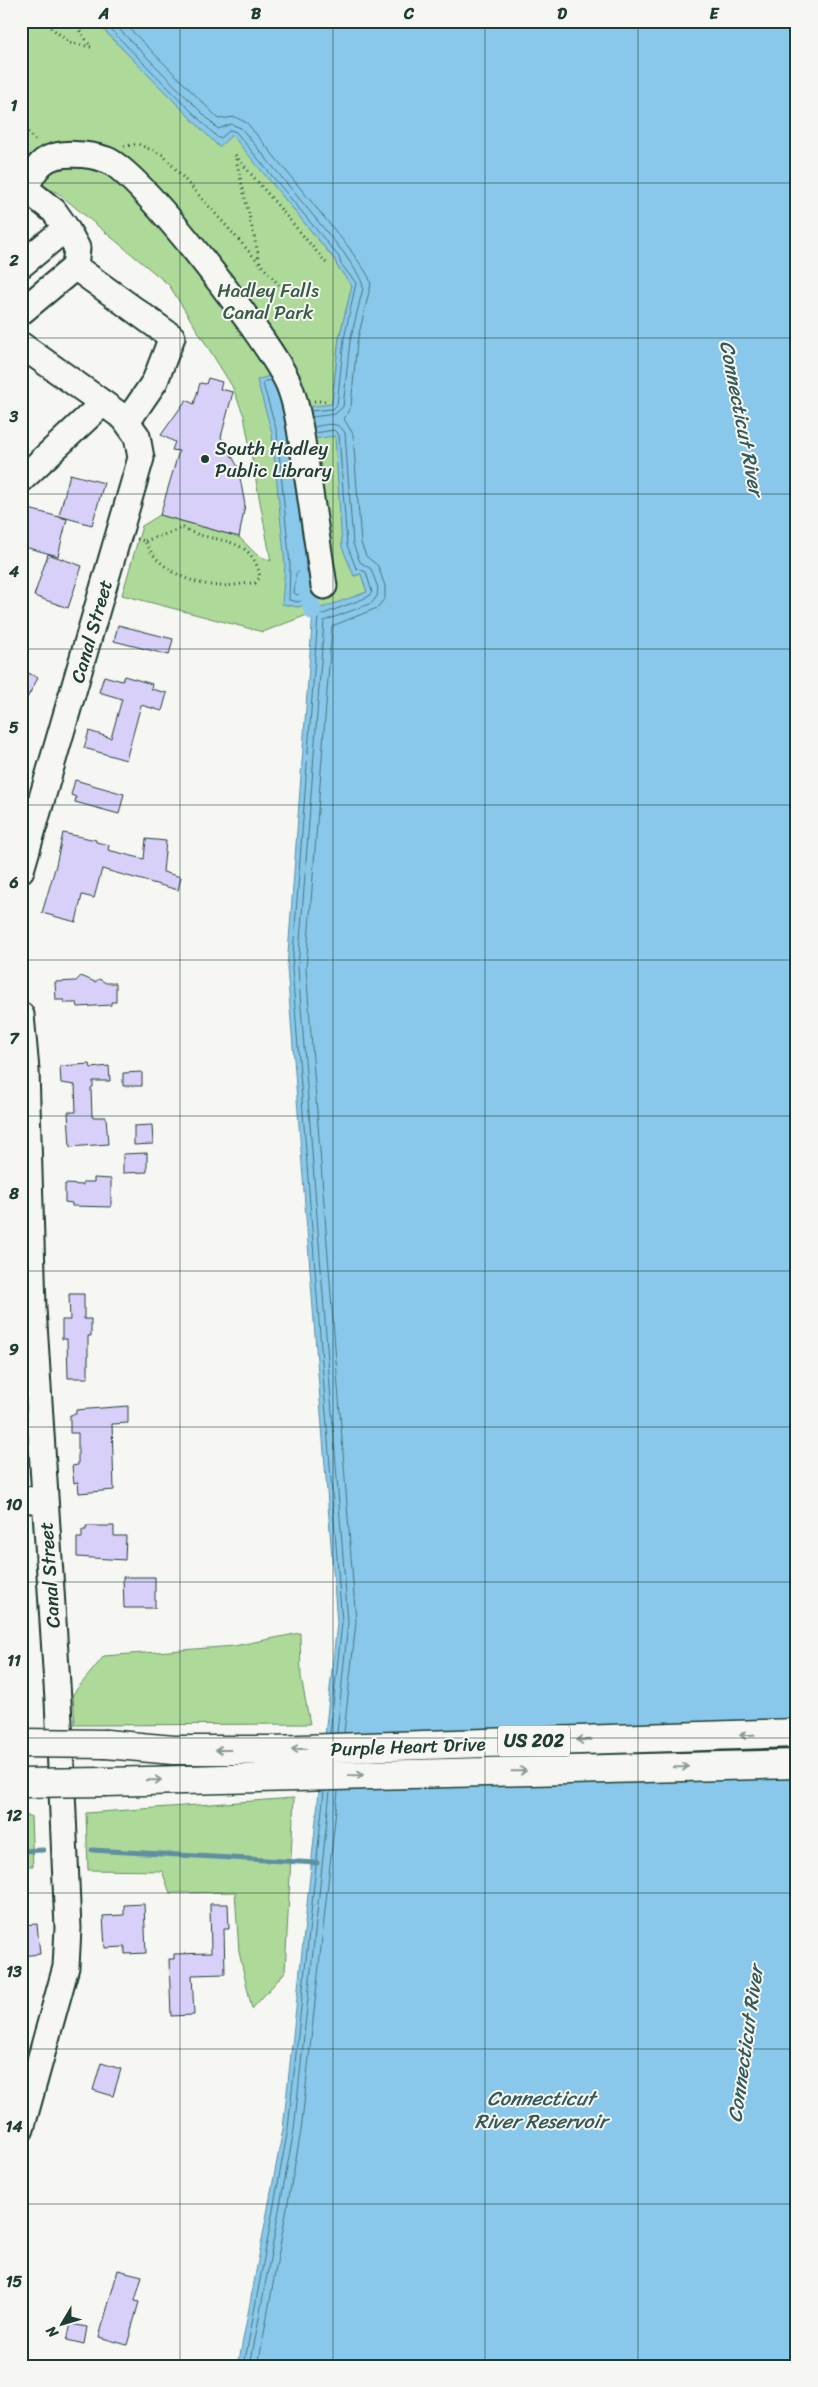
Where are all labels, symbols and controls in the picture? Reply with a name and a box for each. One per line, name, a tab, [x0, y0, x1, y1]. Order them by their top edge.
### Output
text: A	[98, 0, 109, 28]
text: B	[251, 0, 262, 28]
text: C	[403, 0, 415, 28]
text: D	[557, 0, 567, 28]
text: E	[710, 0, 720, 28]
text: 1	[11, 91, 18, 120]
text: 2	[8, 246, 19, 275]
park label: Hadley Falls Canal Park	[217, 274, 319, 329]
water label: Connecticut River	[709, 337, 774, 502]
text: 3	[9, 402, 19, 431]
place label: South Hadley Public Library	[215, 432, 332, 487]
marker: South Hadley Public Library	[199, 453, 211, 465]
text: 4	[8, 557, 19, 586]
street label: Canal Street	[61, 576, 122, 687]
text: 5	[9, 713, 19, 742]
text: 6	[8, 868, 19, 897]
text: 7	[9, 1024, 20, 1053]
text: 8	[8, 1179, 19, 1208]
text: 9	[9, 1335, 19, 1364]
text: 10	[6, 1490, 22, 1519]
street label: Canal Street	[29, 1521, 70, 1629]
text: 11	[7, 1646, 21, 1675]
road number: US 202	[498, 1725, 570, 1756]
street label: Purple Heart Drive	[330, 1727, 486, 1766]
one-way arrow	[739, 1730, 755, 1739]
one-way arrow	[577, 1735, 593, 1745]
one-way arrow	[292, 1744, 308, 1754]
one-way arrow	[216, 1745, 232, 1755]
one-way arrow	[672, 1762, 689, 1772]
one-way arrow	[510, 1766, 526, 1776]
one-way arrow	[348, 1770, 364, 1780]
one-way arrow	[146, 1776, 162, 1785]
text: 12	[6, 1801, 23, 1830]
text: 13	[6, 1957, 22, 1986]
water label: Connecticut River	[717, 1960, 774, 2124]
water label: Connecticut River Reservoir	[475, 2081, 611, 2139]
text: 14	[6, 2112, 22, 2141]
text: 15	[6, 2267, 23, 2296]
north arrow	[38, 2300, 88, 2350]
text: N	[39, 2320, 66, 2344]

